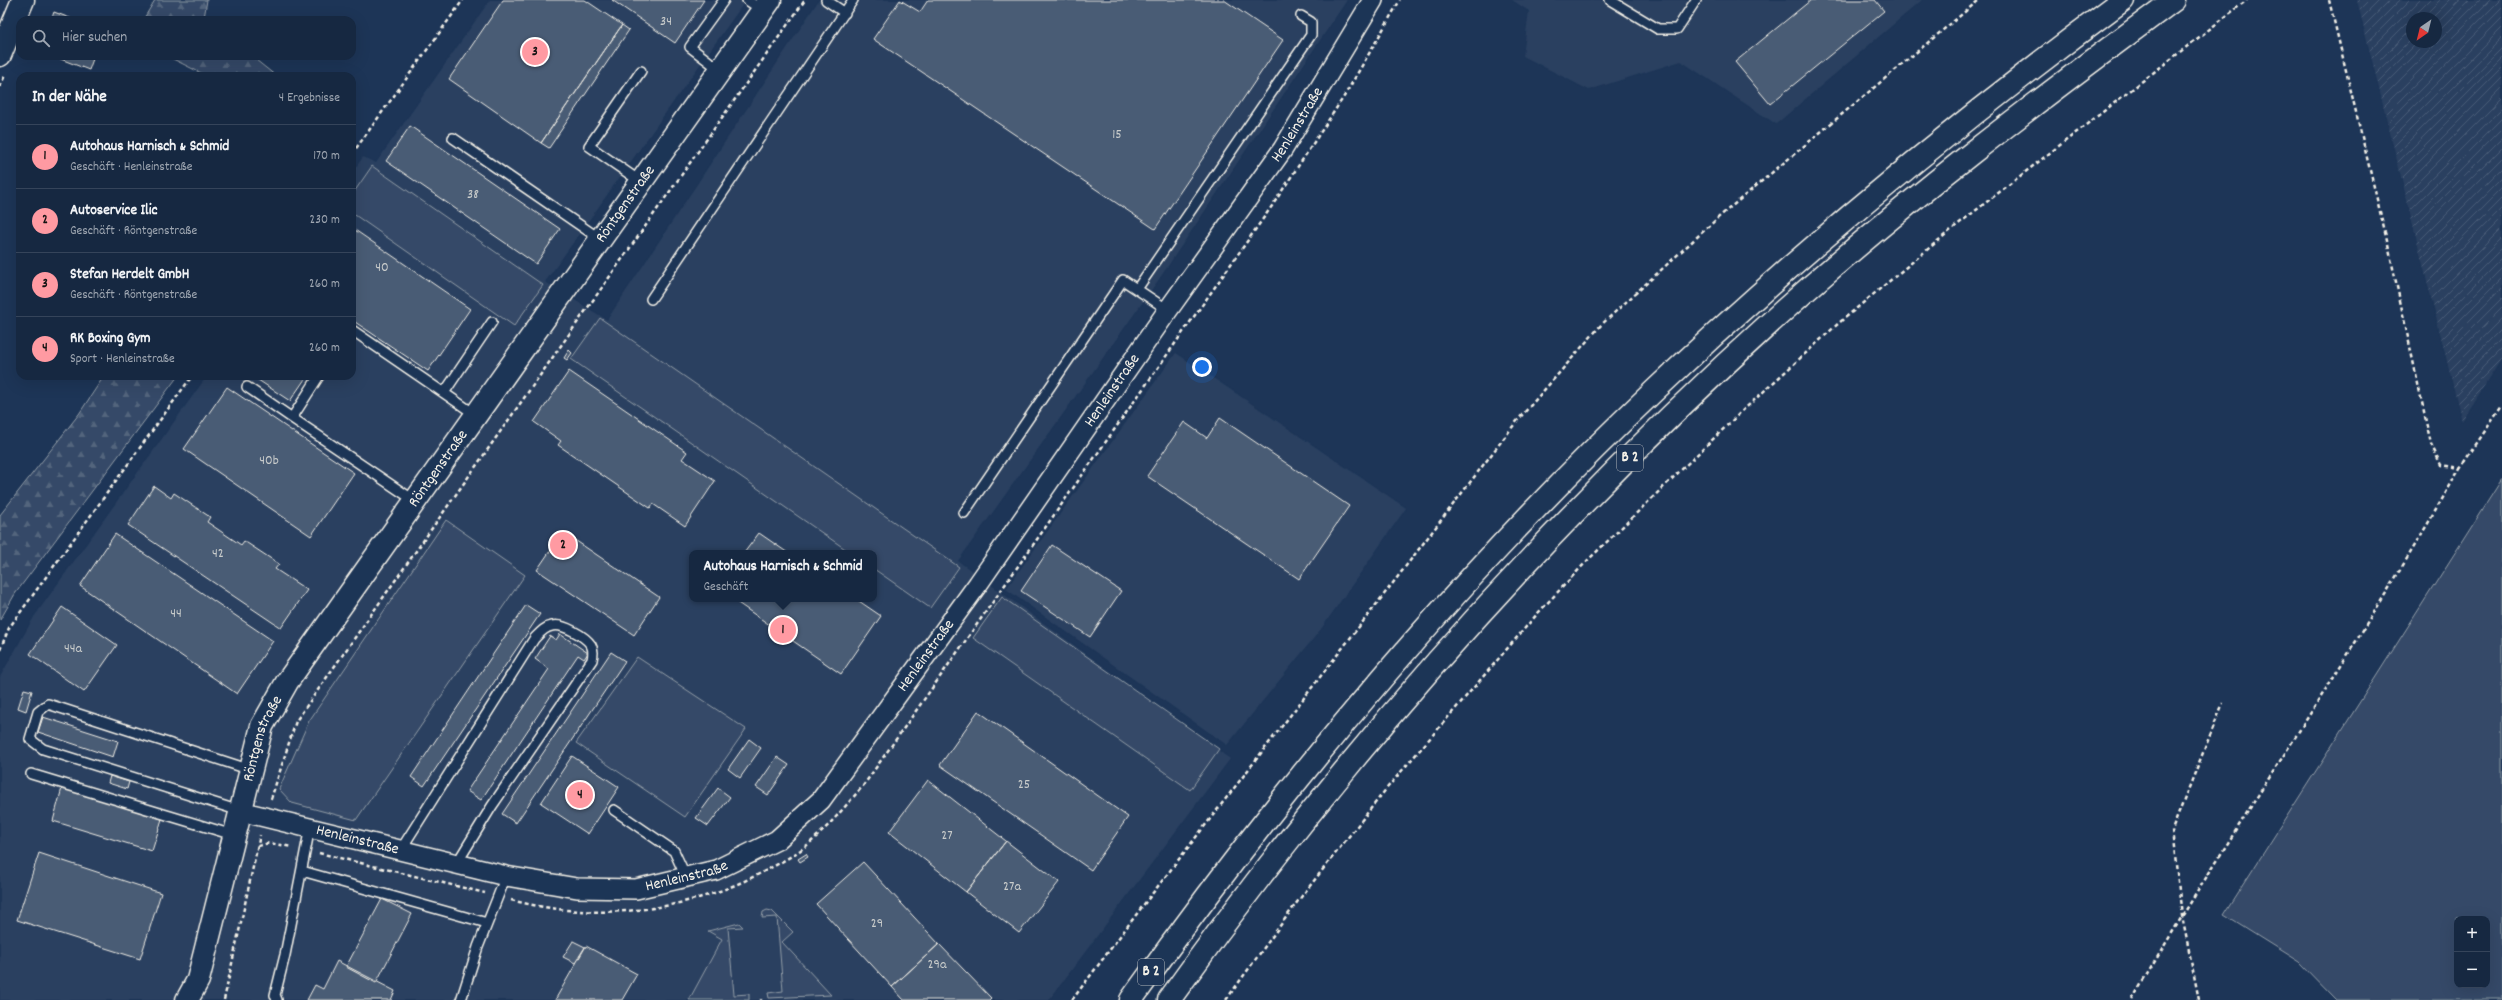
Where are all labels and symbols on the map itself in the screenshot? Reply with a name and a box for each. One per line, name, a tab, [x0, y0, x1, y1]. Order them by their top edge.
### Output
house number: 34	[660, 12, 672, 32]
north arrow	[2406, 12, 2442, 48]
pin: 3	[522, 37, 548, 67]
street label: Henleinstraße	[1265, 83, 1329, 167]
house number: 15	[1112, 125, 1122, 145]
street label: Röntgenstraße	[590, 161, 661, 248]
house number: 38	[467, 185, 479, 205]
house number: 40	[375, 258, 389, 278]
street label: Henleinstraße	[1079, 349, 1146, 432]
your location	[1192, 357, 1212, 377]
street label: Röntgenstraße	[403, 425, 474, 512]
road number: B 2	[1617, 445, 1643, 471]
house number: 40b	[259, 451, 279, 471]
pin: 2	[550, 530, 576, 560]
house number: 42	[212, 544, 224, 564]
house number: 44	[170, 604, 182, 624]
pin: 1	[770, 615, 796, 645]
street label: Henleinstraße	[892, 615, 960, 697]
house number: 44a	[64, 639, 83, 659]
street label: Röntgenstraße	[237, 691, 289, 784]
house number: 25	[1018, 775, 1030, 795]
pin: 4	[567, 780, 593, 810]
street label: Henleinstraße	[314, 819, 401, 861]
house number: 27	[941, 826, 953, 846]
street label: Henleinstraße	[643, 854, 732, 898]
house number: 27a	[1003, 877, 1021, 897]
house number: 29	[871, 914, 883, 934]
house number: 29a	[927, 955, 947, 975]
road number: B 2	[1138, 959, 1164, 985]

